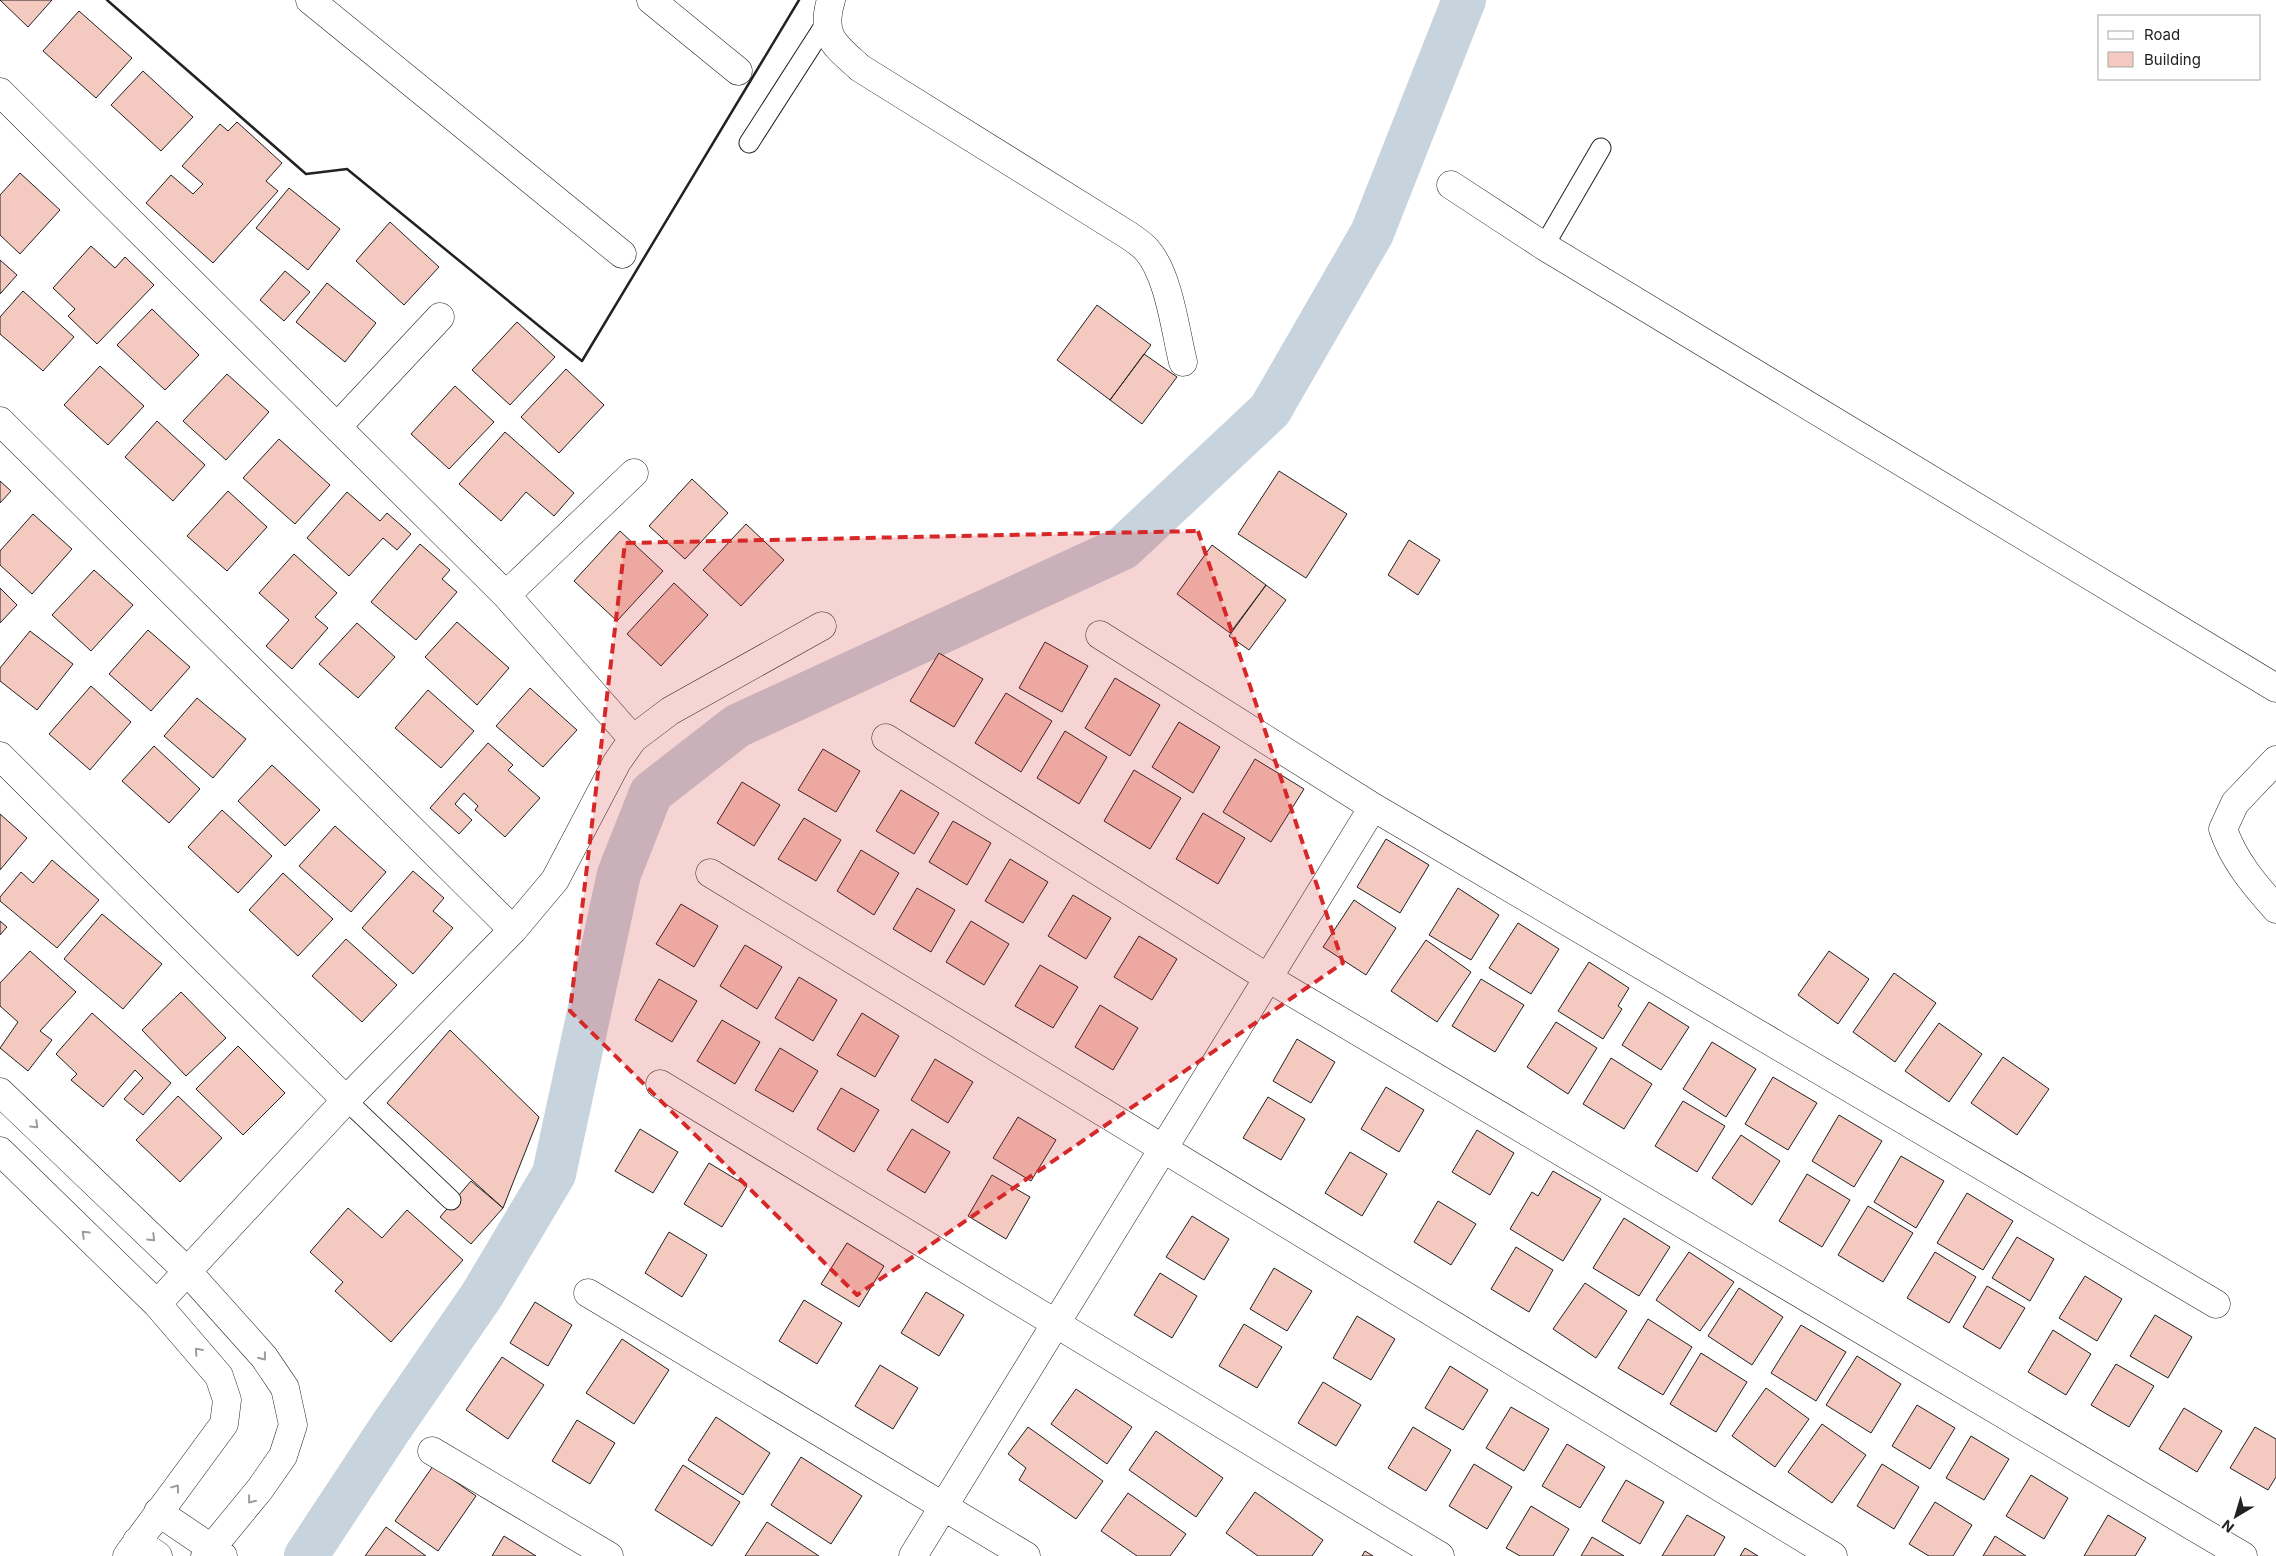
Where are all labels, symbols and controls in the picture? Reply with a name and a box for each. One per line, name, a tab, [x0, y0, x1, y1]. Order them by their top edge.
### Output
legend	[2098, 15, 2261, 80]
text: Road	[2144, 25, 2180, 44]
text: Building	[2144, 50, 2201, 69]
one-way arrow	[29, 1120, 38, 1129]
one-way arrow	[82, 1231, 91, 1240]
one-way arrow	[147, 1232, 156, 1241]
one-way arrow	[195, 1348, 203, 1357]
one-way arrow	[257, 1351, 265, 1360]
one-way arrow	[170, 1484, 179, 1494]
north arrow	[2211, 1491, 2261, 1541]
one-way arrow	[248, 1494, 257, 1503]
text: N	[2218, 1517, 2237, 1537]

